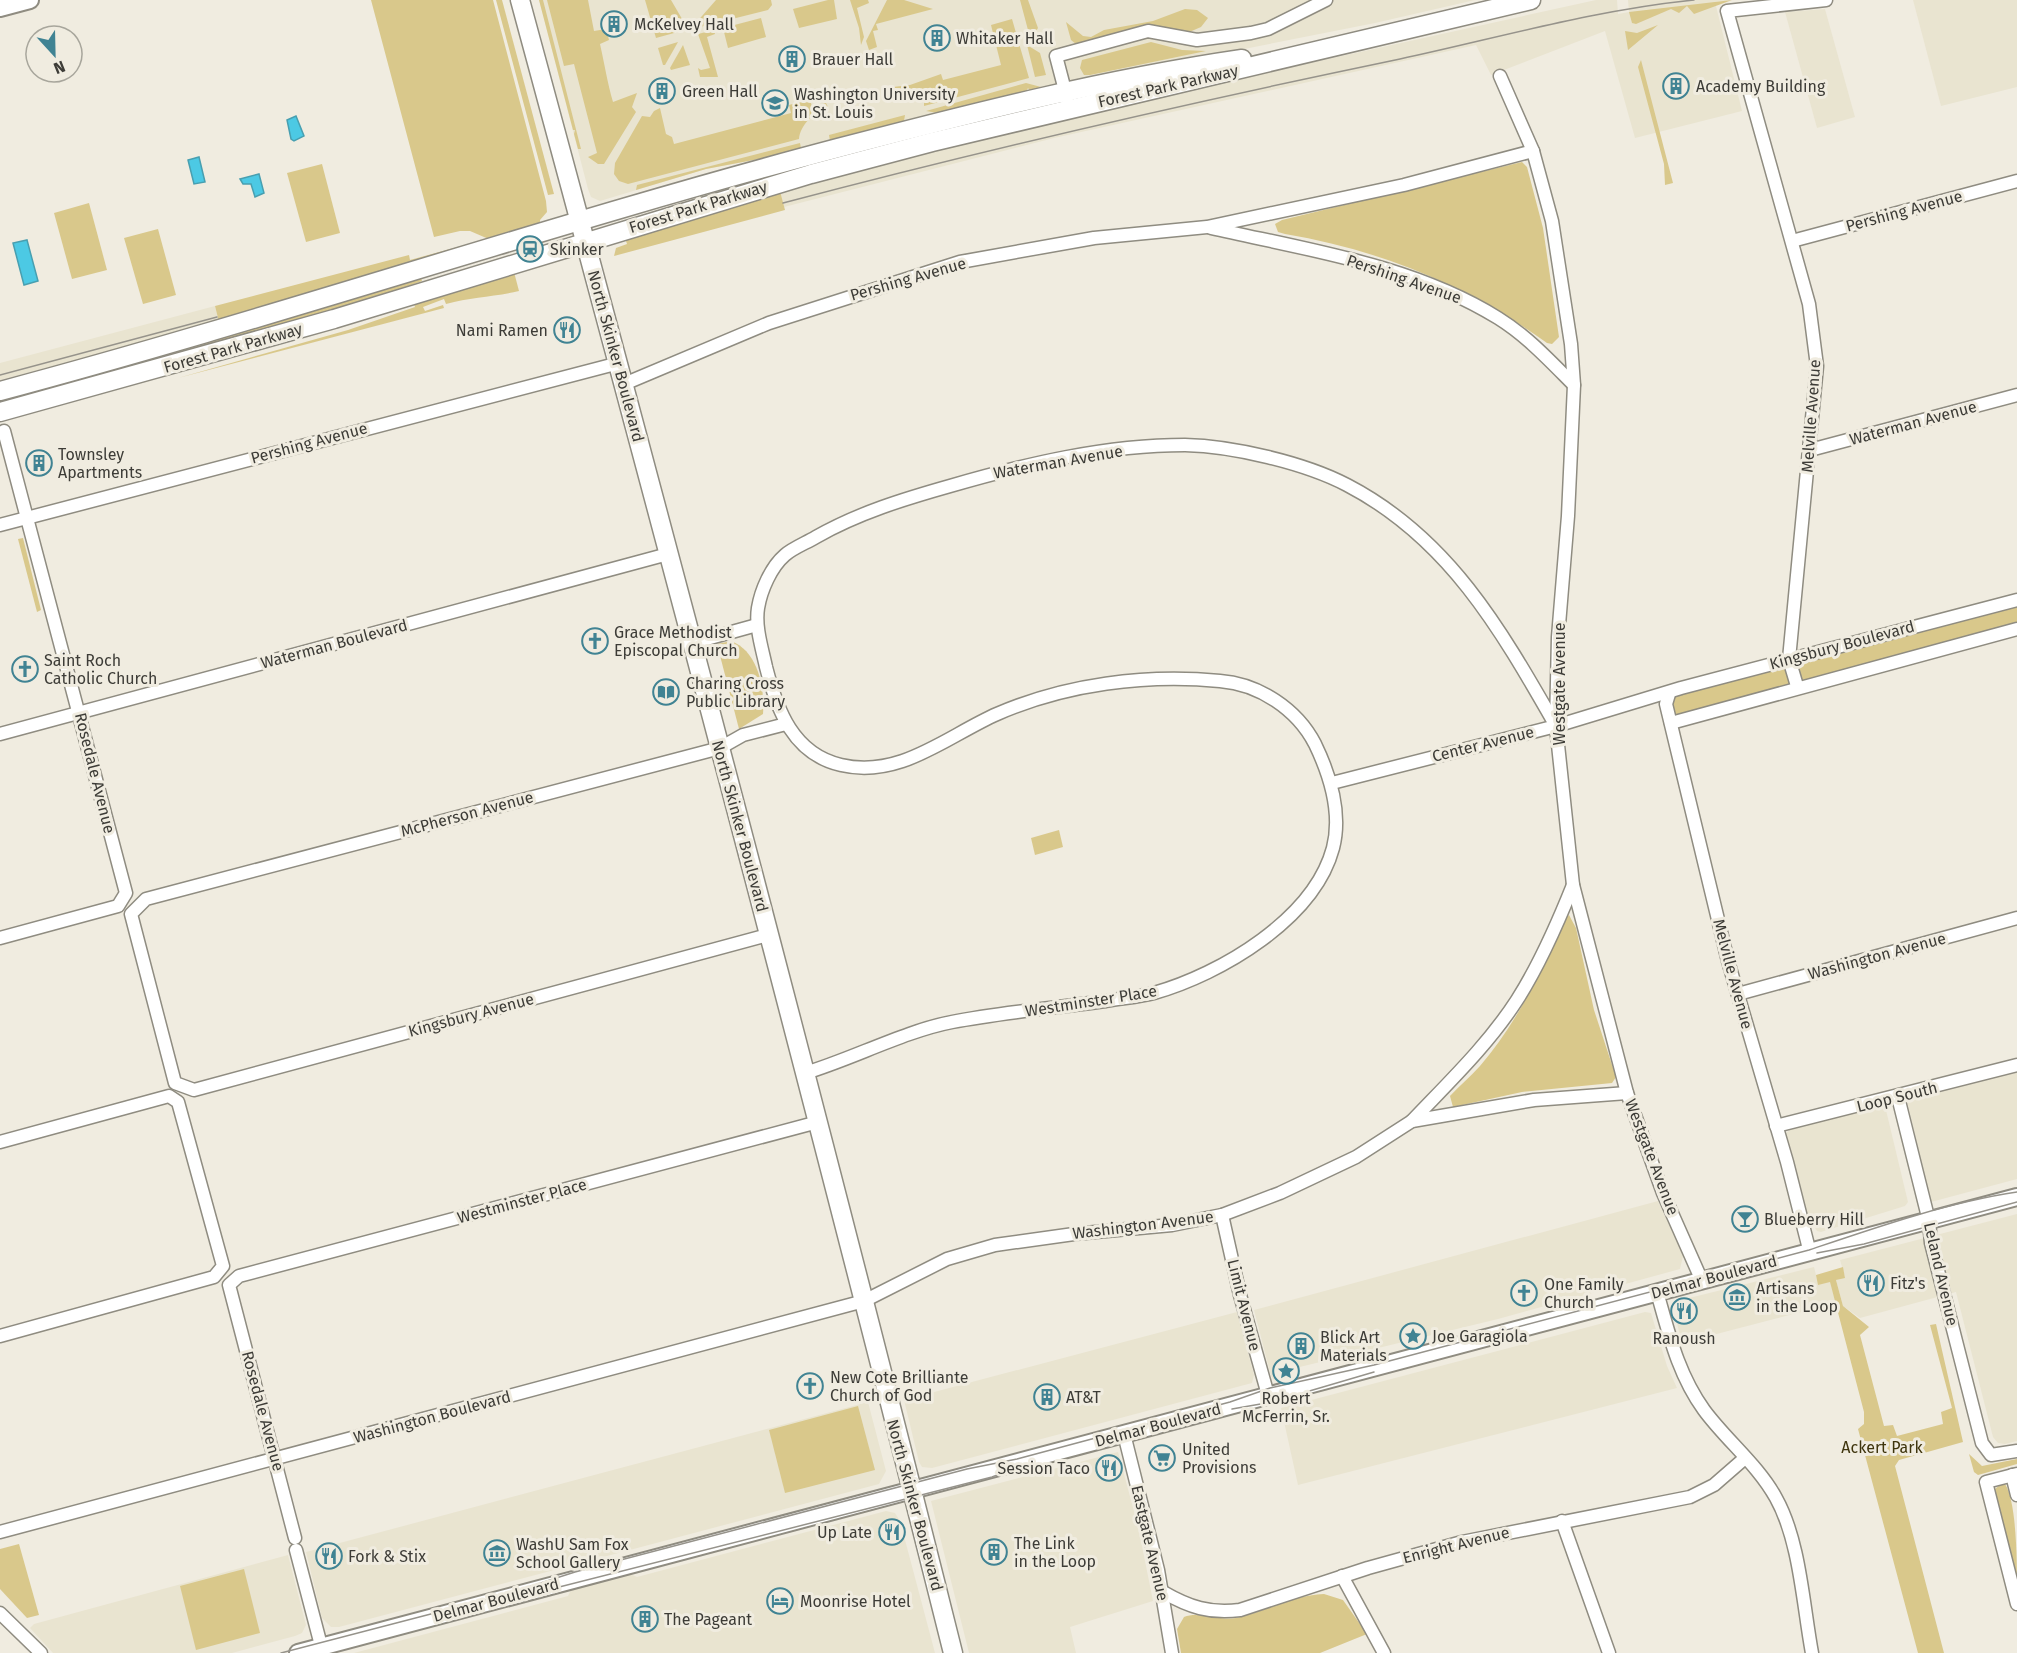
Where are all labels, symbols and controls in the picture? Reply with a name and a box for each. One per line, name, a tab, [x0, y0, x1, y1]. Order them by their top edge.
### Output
building icon: McKelvey Hall	[599, 9, 629, 39]
place label: McKelvey Hall	[634, 15, 734, 34]
building icon: Whitaker Hall	[922, 23, 952, 53]
north arrow	[24, 24, 84, 84]
place label: Whitaker Hall	[956, 29, 1054, 48]
building icon: Brauer Hall	[777, 44, 807, 74]
place label: Brauer Hall	[812, 50, 894, 69]
text: N	[51, 57, 68, 78]
street label: Forest Park Parkway	[1096, 61, 1240, 111]
building icon: Academy Building	[1661, 71, 1691, 101]
building icon: Green Hall	[647, 76, 677, 106]
place label: Academy Building	[1696, 77, 1826, 96]
place label: Green Hall	[682, 82, 758, 101]
place label: Washington University in St. Louis	[794, 85, 955, 122]
school or university icon: Washington University in St. Louis	[760, 88, 790, 118]
street label: Forest Park Parkway	[627, 177, 769, 237]
street label: Pershing Avenue	[1844, 186, 1964, 236]
station icon: Skinker	[515, 234, 545, 264]
place label: Skinker	[550, 240, 605, 259]
street label: Pershing Avenue	[1344, 251, 1464, 307]
street label: Pershing Avenue	[848, 253, 968, 305]
street label: North Skinker Boulevard	[584, 268, 648, 444]
restaurant icon: Nami Ramen	[552, 315, 582, 345]
street label: Forest Park Parkway	[161, 319, 305, 377]
place label: Nami Ramen	[456, 321, 548, 340]
street label: Melville Avenue	[1798, 359, 1824, 473]
street label: Waterman Avenue	[1847, 397, 1979, 449]
street label: Pershing Avenue	[249, 418, 369, 468]
street label: Waterman Avenue	[992, 441, 1124, 483]
place label: Townsley Apartments	[58, 445, 142, 482]
building icon: Townsley Apartments	[24, 448, 54, 478]
street label: Waterman Boulevard	[259, 615, 409, 673]
street label: Kingsbury Boulevard	[1767, 616, 1917, 674]
street label: Westgate Avenue	[1550, 622, 1569, 746]
place label: Grace Methodist Episcopal Church	[614, 623, 738, 660]
church icon: Grace Methodist Episcopal Church	[580, 626, 610, 656]
place label: Saint Roch Catholic Church	[44, 651, 157, 688]
church icon: Saint Roch Catholic Church	[10, 654, 40, 684]
place label: Charing Cross Public Library	[686, 674, 785, 711]
library icon: Charing Cross Public Library	[651, 677, 681, 707]
street label: Rosedale Avenue	[71, 711, 119, 835]
street label: Center Avenue	[1430, 722, 1536, 766]
street label: North Skinker Boulevard	[708, 738, 772, 914]
street label: McPherson Avenue	[399, 787, 535, 841]
street label: Melville Avenue	[1709, 917, 1757, 1031]
street label: Washington Avenue	[1806, 928, 1948, 984]
street label: Westminster Place	[1024, 981, 1158, 1021]
street label: Kingsbury Avenue	[406, 989, 536, 1041]
street label: Loop South	[1855, 1078, 1939, 1116]
street label: Westgate Avenue	[1621, 1096, 1683, 1218]
street label: Westminster Place	[455, 1175, 589, 1227]
bar icon: Blueberry Hill	[1730, 1204, 1760, 1234]
street label: Washington Avenue	[1071, 1207, 1215, 1243]
place label: Blueberry Hill	[1764, 1210, 1864, 1229]
street label: Leland Avenue	[1920, 1220, 1962, 1328]
street label: Delmar Boulevard	[1649, 1251, 1779, 1303]
street label: Limit Avenue	[1223, 1257, 1265, 1353]
restaurant icon: Fitz's	[1856, 1268, 1886, 1298]
place label: Fitz's	[1890, 1274, 1925, 1293]
place label: One Family Church	[1544, 1275, 1624, 1312]
church icon: One Family Church	[1509, 1278, 1539, 1308]
place label: Artisans in the Loop	[1756, 1279, 1838, 1316]
museum icon: Artisans in the Loop	[1722, 1282, 1752, 1312]
restaurant icon: Ranoush	[1669, 1296, 1699, 1326]
place icon: Joe Garagiola	[1398, 1321, 1428, 1351]
place label: Joe Garagiola	[1432, 1327, 1528, 1346]
place label: Blick Art Materials	[1320, 1328, 1387, 1365]
place label: Ranoush	[1652, 1329, 1716, 1348]
building icon: Blick Art Materials	[1286, 1331, 1316, 1361]
street label: Rosedale Avenue	[238, 1349, 288, 1473]
place icon: Robert McFerrin, Sr.	[1271, 1356, 1301, 1386]
place label: New Cote Brilliante Church of God	[830, 1368, 968, 1405]
church icon: New Cote Brilliante Church of God	[795, 1371, 825, 1401]
building icon: AT&T	[1032, 1382, 1062, 1412]
street label: Washington Boulevard	[351, 1387, 513, 1447]
place label: AT&T	[1066, 1388, 1101, 1407]
place label: Robert McFerrin, Sr.	[1242, 1389, 1330, 1426]
street label: Delmar Boulevard	[1093, 1399, 1223, 1451]
street label: North Skinker Boulevard	[883, 1417, 947, 1593]
park label: Ackert Park	[1841, 1438, 1923, 1457]
place label: United Provisions	[1182, 1440, 1257, 1477]
supermarket icon: United Provisions	[1147, 1443, 1177, 1473]
restaurant icon: Session Taco	[1094, 1453, 1124, 1483]
place label: Session Taco	[997, 1459, 1090, 1478]
street label: Eastgate Avenue	[1127, 1483, 1173, 1603]
restaurant icon: Up Late	[877, 1517, 907, 1547]
place label: Up Late	[817, 1523, 872, 1542]
street label: Enright Avenue	[1401, 1523, 1511, 1567]
place label: The Link in the Loop	[1014, 1534, 1096, 1571]
place label: WashU Sam Fox School Gallery	[516, 1535, 629, 1572]
building icon: The Link in the Loop	[979, 1537, 1009, 1567]
museum icon: WashU Sam Fox School Gallery	[482, 1538, 512, 1568]
restaurant icon: Fork & Stix	[314, 1541, 344, 1571]
place label: Fork & Stix	[348, 1547, 426, 1566]
street label: Delmar Boulevard	[431, 1574, 561, 1626]
hotel icon: Moonrise Hotel	[765, 1586, 795, 1616]
place label: Moonrise Hotel	[800, 1592, 911, 1611]
building icon: The Pageant	[630, 1604, 660, 1634]
place label: The Pageant	[664, 1610, 752, 1629]

